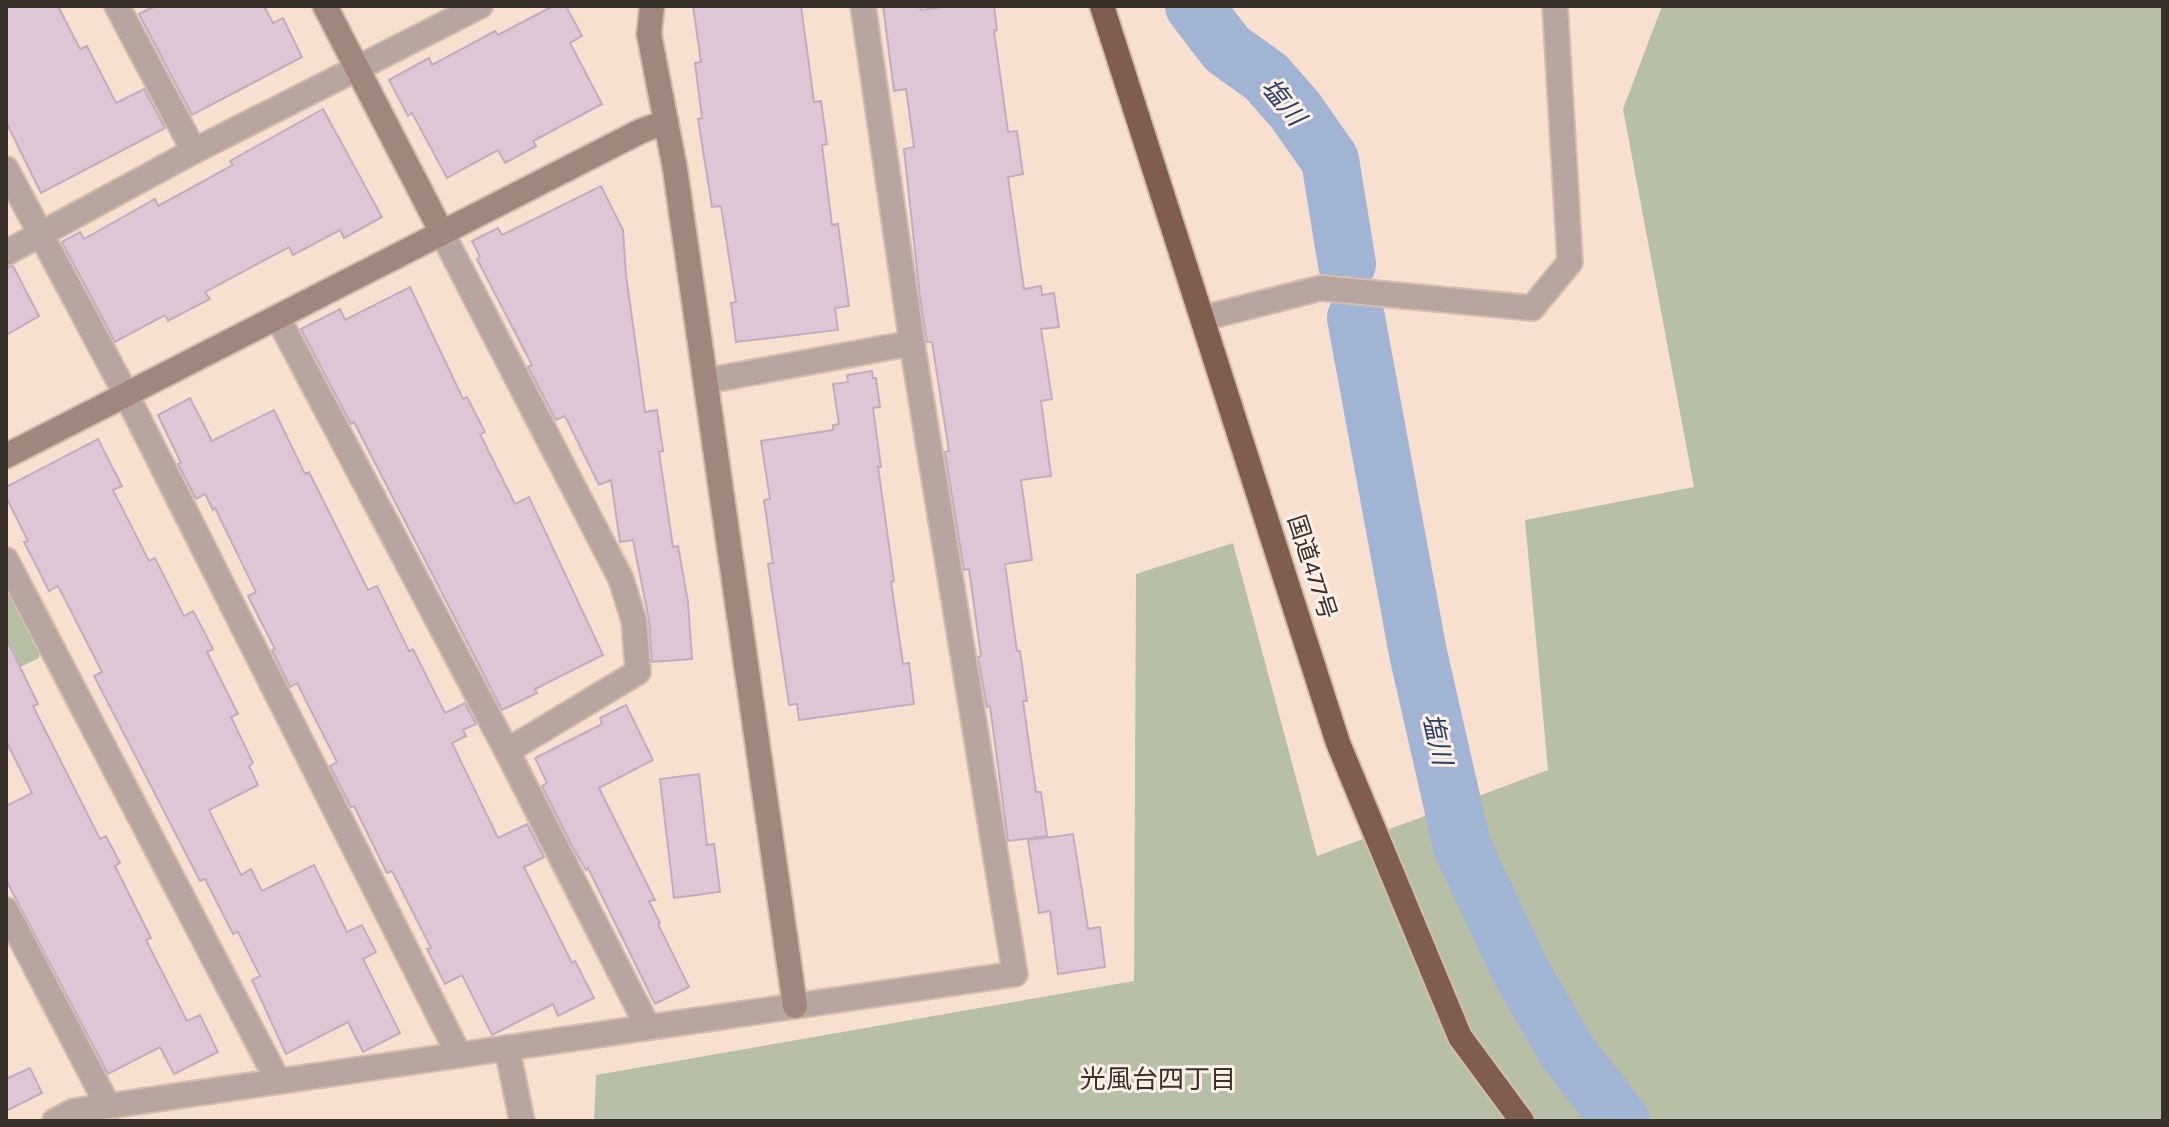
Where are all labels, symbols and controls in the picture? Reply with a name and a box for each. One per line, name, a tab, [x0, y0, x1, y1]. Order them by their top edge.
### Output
water label: 塩川	[1255, 72, 1313, 134]
street label: 国道477号	[1282, 511, 1342, 623]
water label: 塩川	[1416, 710, 1459, 771]
district label: 光風台四丁目	[1080, 1064, 1236, 1095]

